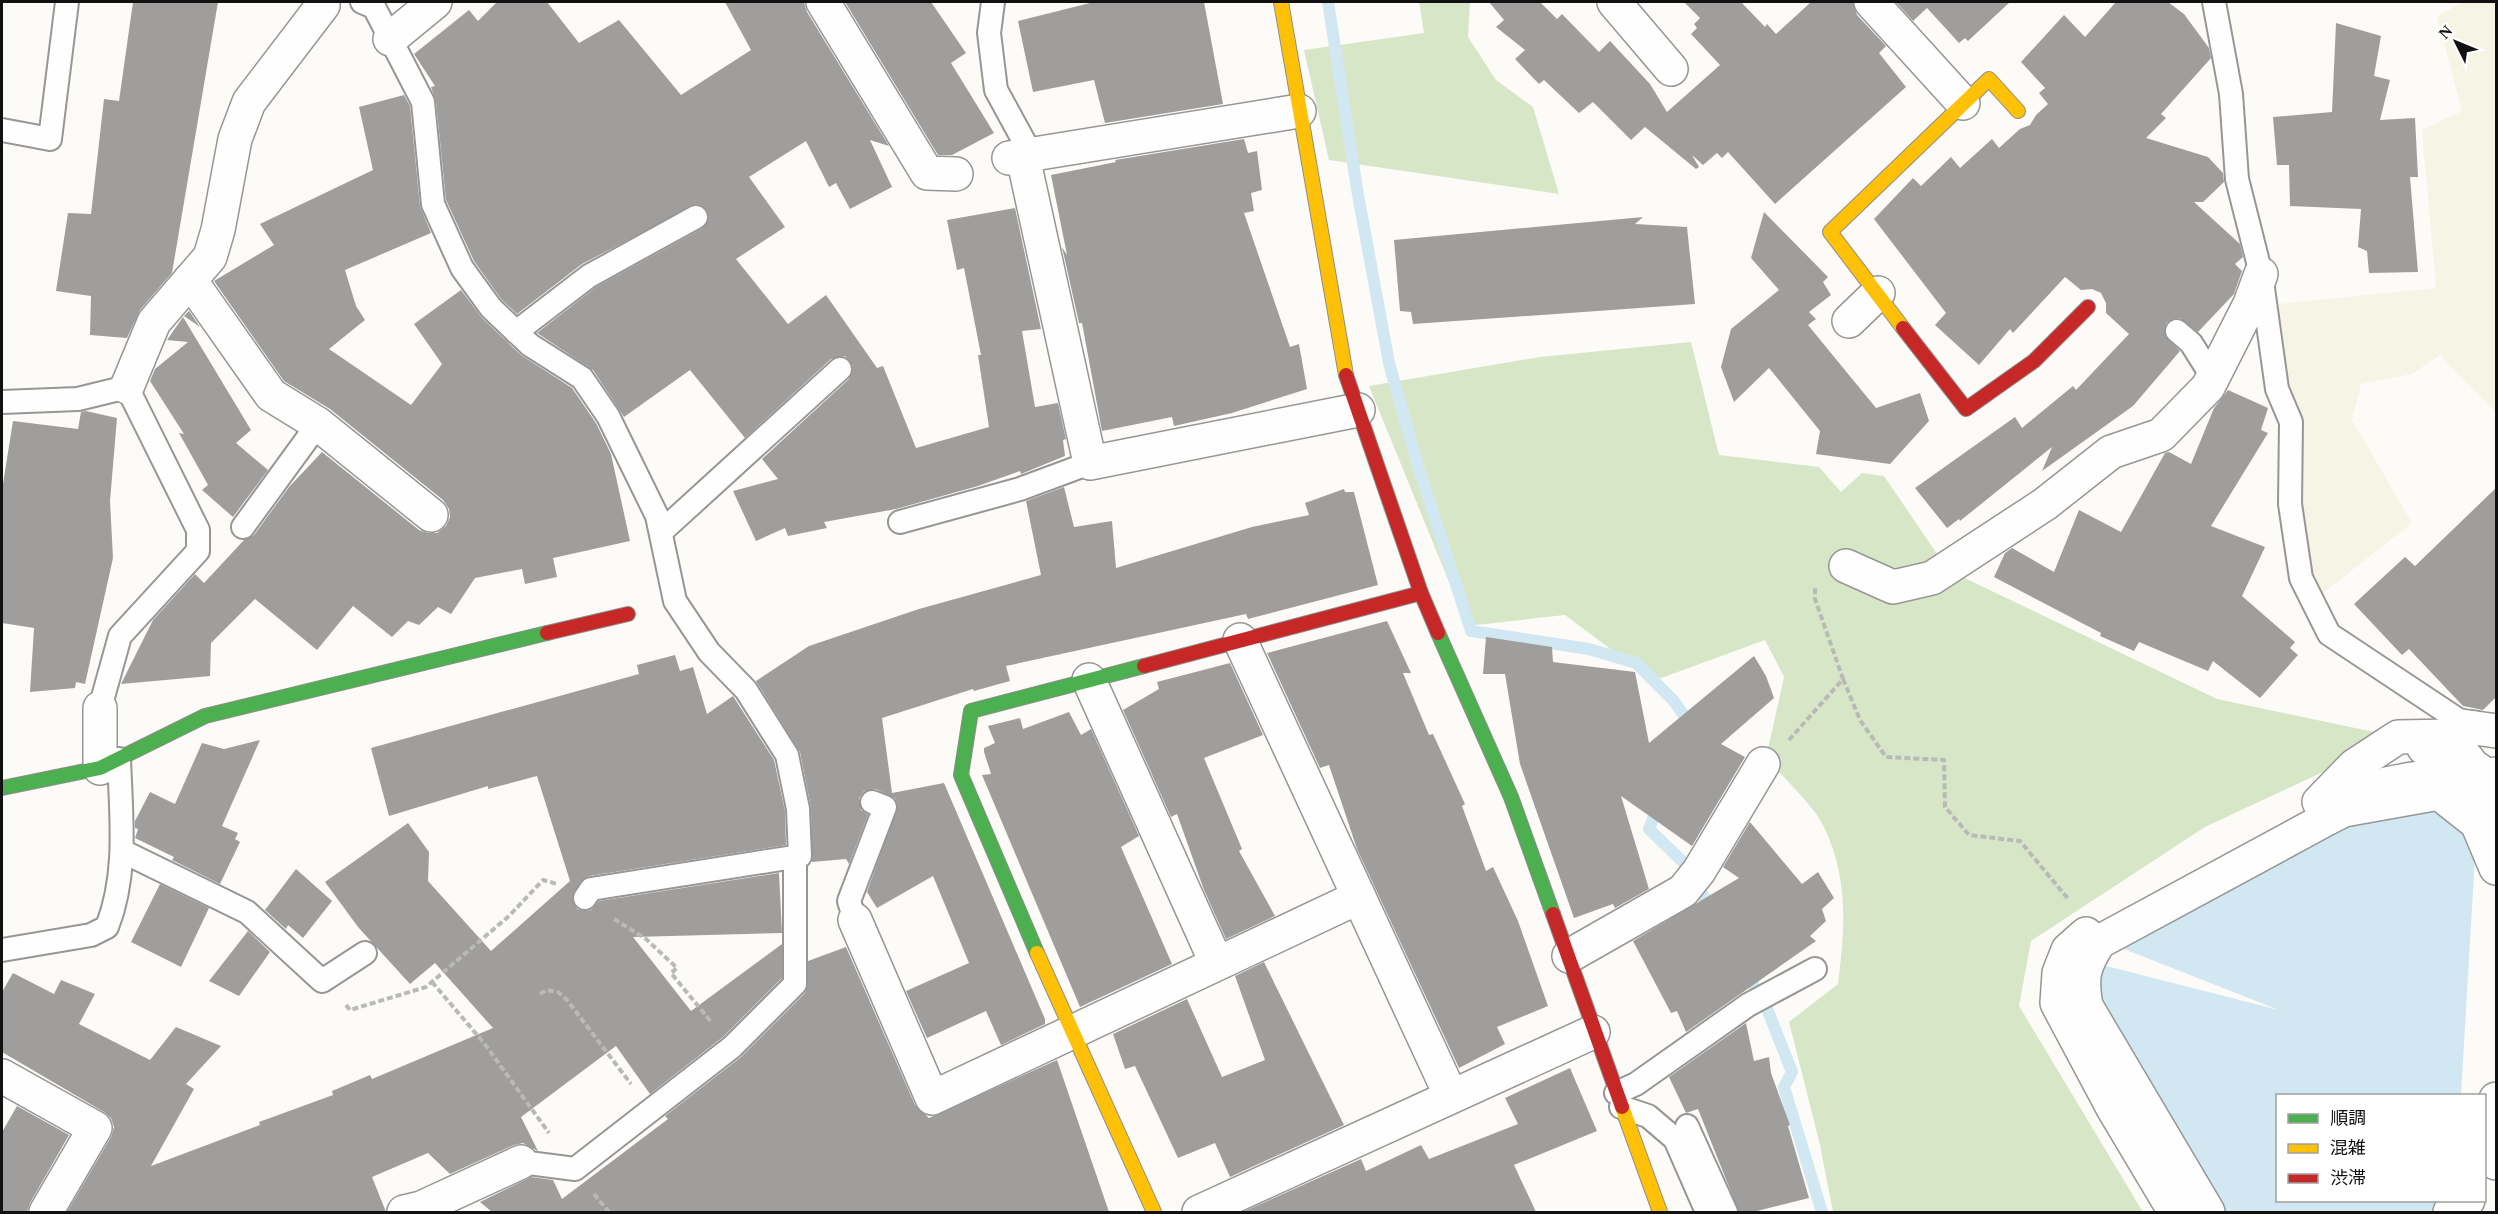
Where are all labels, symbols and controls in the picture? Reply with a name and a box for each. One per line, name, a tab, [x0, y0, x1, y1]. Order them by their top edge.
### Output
north arrow	[2426, 12, 2486, 72]
text: N	[2435, 22, 2456, 42]
legend	[2276, 1094, 2486, 1202]
text: 順調	[2330, 1108, 2366, 1128]
text: 混雑	[2330, 1138, 2366, 1158]
text: 渋滞	[2330, 1168, 2366, 1188]

